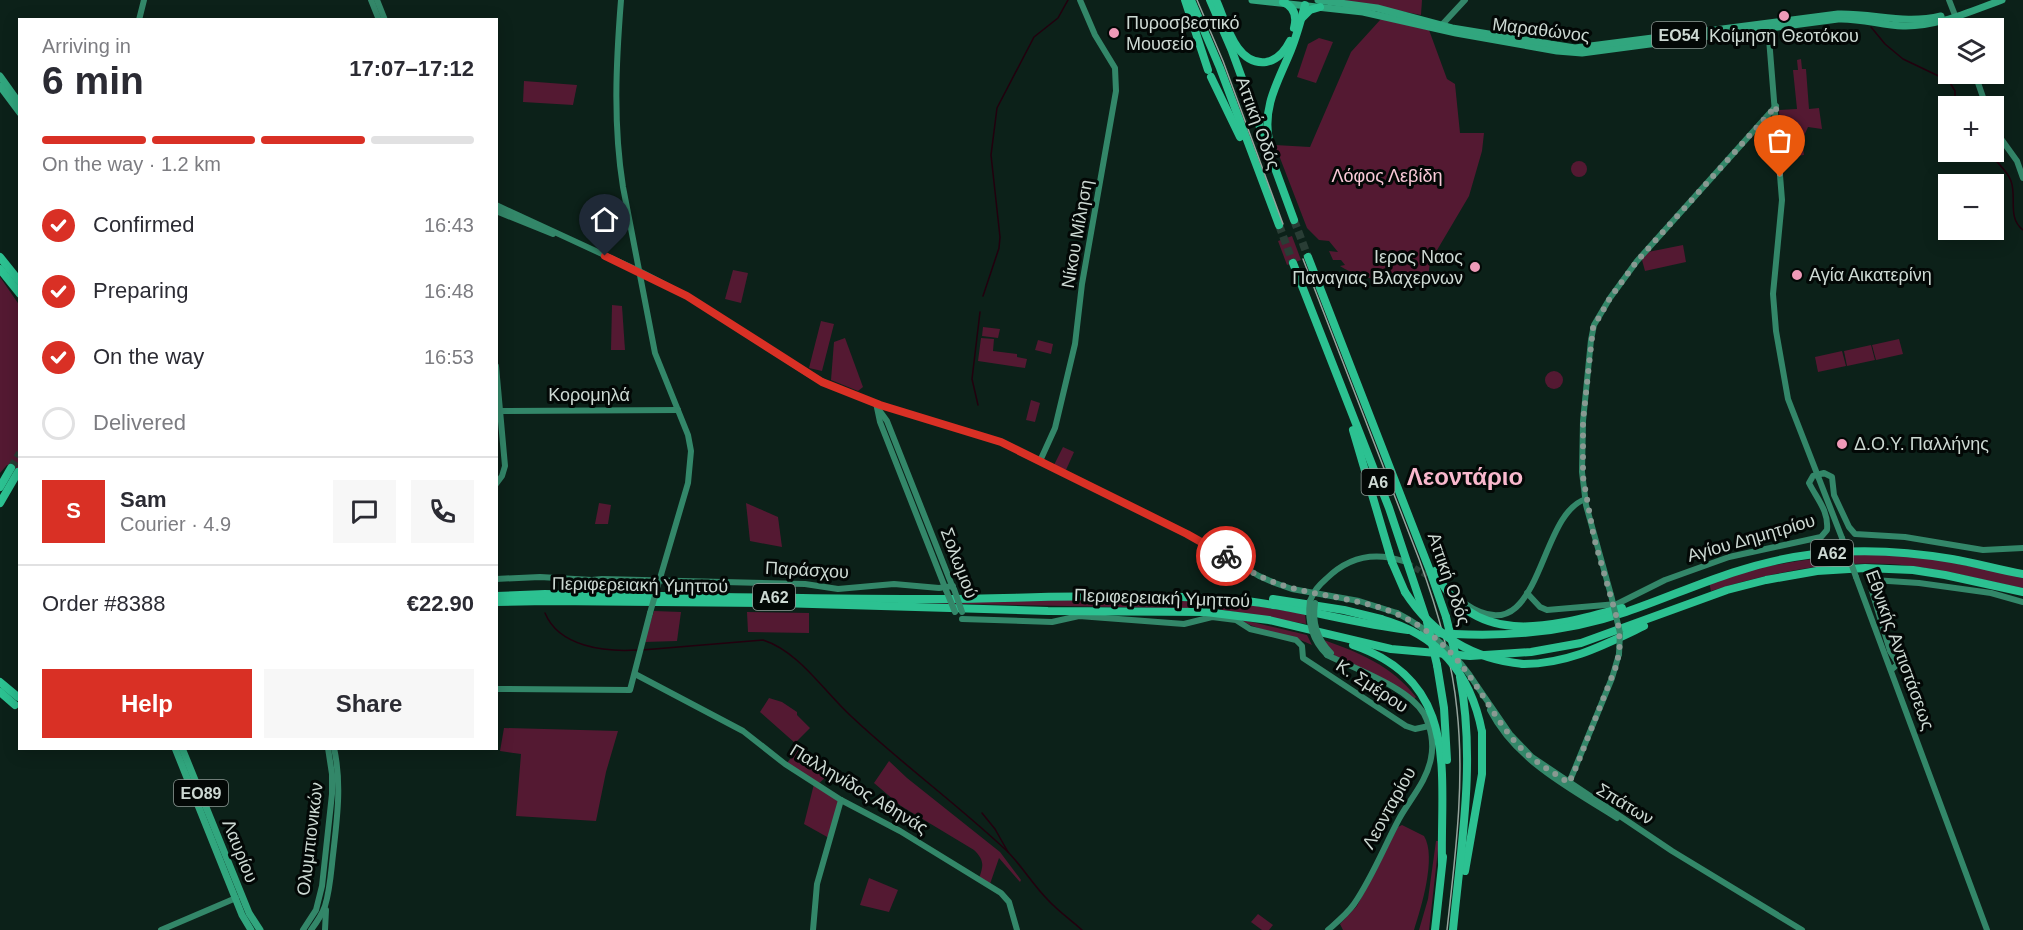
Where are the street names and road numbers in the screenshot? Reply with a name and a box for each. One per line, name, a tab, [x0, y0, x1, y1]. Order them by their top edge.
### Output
street label: Μαραθώνος	[1491, 14, 1591, 46]
road number: ΕΟ54	[1652, 22, 1706, 48]
street label: Αττική Οδός	[1232, 74, 1284, 172]
street label: Νίκου Μίληση	[1058, 178, 1096, 290]
street label: Κορομηλά	[548, 385, 630, 405]
road number: Α6	[1362, 469, 1394, 495]
street label: Αγίου Δημητρίου	[1685, 510, 1817, 566]
street label: Σολωμού	[936, 525, 982, 601]
street label: Αττική Οδός	[1424, 530, 1474, 628]
road number: Α62	[1811, 540, 1853, 566]
street label: Παράσχου	[765, 558, 849, 582]
street label: Εθνικής Αντιστάσεως	[1862, 567, 1938, 733]
street label: Περιφερειακή Υμηττού	[552, 573, 728, 597]
road number: Α62	[753, 584, 795, 610]
street label: Περιφερειακή Υμηττού	[1074, 585, 1250, 611]
street label: Κ. Σμέρου	[1332, 655, 1412, 717]
street label: Παλληνίδος Αθηνάς	[786, 740, 932, 838]
street label: Λεονταρίου	[1358, 764, 1420, 852]
street label: Σπάτων	[1593, 779, 1657, 829]
road number: ΕΟ89	[174, 780, 228, 806]
street label: Ολυμπιονικών	[293, 781, 327, 897]
street label: Λαυρίου	[218, 816, 262, 886]

